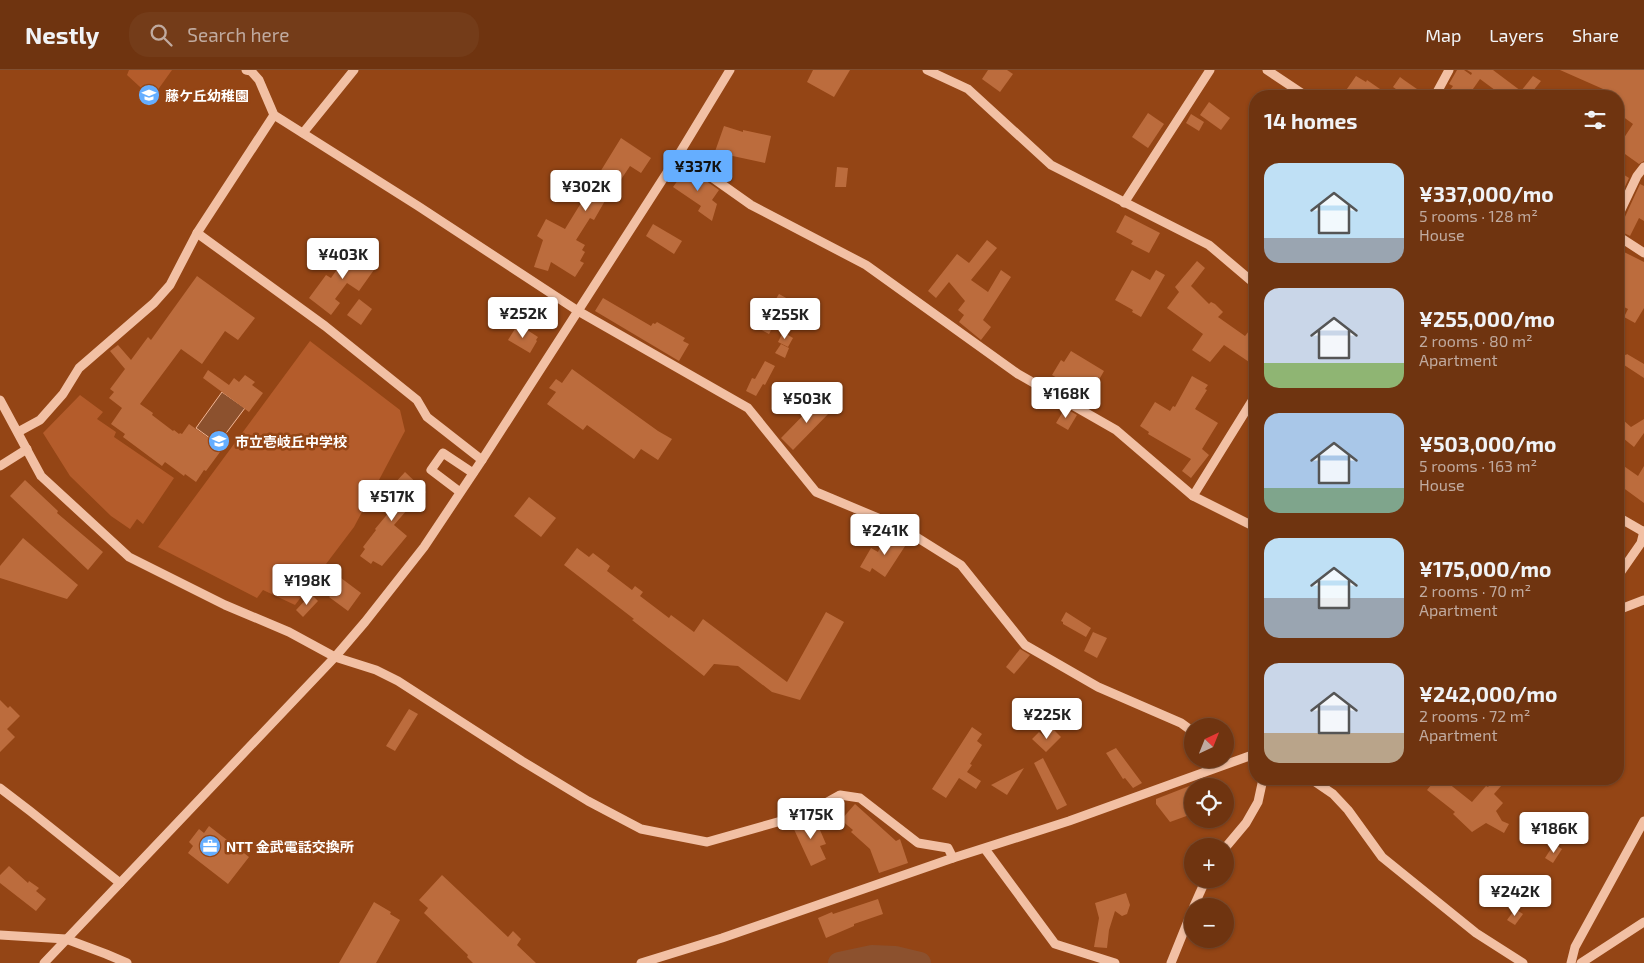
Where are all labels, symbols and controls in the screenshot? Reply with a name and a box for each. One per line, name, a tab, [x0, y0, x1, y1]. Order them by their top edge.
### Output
search box	[129, 12, 479, 57]
text: Nestly	[25, 20, 99, 49]
icon: search	[147, 21, 175, 49]
text: Search here	[187, 23, 289, 46]
text: Map	[1425, 24, 1461, 46]
text: Layers	[1489, 24, 1544, 46]
text: Share	[1572, 24, 1619, 46]
school or university icon: 藤ケ丘幼稚園	[137, 83, 161, 107]
place label: 藤ケ丘幼稚園	[165, 87, 249, 104]
icon: filters	[1581, 106, 1609, 134]
text: 14 homes	[1264, 108, 1358, 133]
pin: ¥337K	[663, 150, 733, 192]
text: ¥337K	[674, 156, 722, 175]
pin: ¥302K	[551, 170, 621, 212]
text: ¥302K	[561, 176, 611, 195]
text: ¥337,000/mo	[1419, 181, 1554, 206]
icon: home	[1304, 183, 1364, 243]
text: 5 rooms · 128 m²	[1419, 206, 1538, 225]
text: House	[1419, 225, 1465, 244]
pin: ¥403K	[308, 238, 378, 280]
text: ¥403K	[318, 244, 368, 263]
pin: ¥252K	[488, 296, 558, 339]
pin: ¥255K	[750, 298, 820, 340]
text: ¥252K	[499, 303, 547, 322]
text: ¥255K	[761, 304, 809, 323]
text: ¥255,000/mo	[1419, 306, 1555, 331]
icon: home	[1304, 308, 1364, 368]
text: 2 rooms · 80 m²	[1419, 331, 1533, 350]
text: Apartment	[1419, 350, 1498, 369]
pin: ¥168K	[1031, 376, 1101, 419]
pin: ¥503K	[772, 382, 842, 424]
text: ¥168K	[1042, 383, 1090, 402]
text: ¥503K	[783, 388, 831, 407]
school or university icon: 市立壱岐丘中学校	[207, 429, 231, 453]
text: ¥503,000/mo	[1419, 431, 1556, 456]
place label: 市立壱岐丘中学校	[235, 433, 347, 450]
icon: home	[1304, 433, 1364, 493]
text: 5 rooms · 163 m²	[1419, 456, 1537, 475]
text: House	[1419, 475, 1465, 494]
pin: ¥517K	[357, 480, 427, 522]
text: ¥517K	[370, 486, 414, 505]
pin: ¥241K	[850, 514, 920, 556]
text: ¥241K	[861, 520, 909, 539]
text: ¥175,000/mo	[1419, 556, 1551, 581]
icon: home	[1304, 558, 1364, 618]
pin: ¥198K	[272, 564, 342, 606]
text: ¥198K	[283, 570, 331, 589]
text: 2 rooms · 70 m²	[1419, 581, 1531, 600]
text: Apartment	[1419, 600, 1498, 619]
text: ¥242,000/mo	[1419, 681, 1557, 706]
icon: home	[1304, 683, 1364, 743]
pin: ¥225K	[1012, 698, 1082, 740]
text: ¥225K	[1023, 704, 1071, 723]
text: 2 rooms · 72 m²	[1419, 706, 1530, 725]
north arrow	[1184, 718, 1234, 768]
map controls	[1184, 718, 1234, 948]
text: Apartment	[1419, 725, 1498, 744]
button: locate	[1184, 778, 1234, 828]
pin: ¥175K	[776, 798, 846, 840]
text: ¥175K	[789, 804, 833, 823]
pin: ¥186K	[1519, 812, 1589, 854]
text: ¥186K	[1530, 818, 1578, 837]
office icon: NTT 金武電話交換所	[198, 834, 222, 858]
place label: NTT 金武電話交換所	[226, 838, 354, 855]
button: +	[1184, 838, 1234, 888]
pin: ¥242K	[1480, 874, 1550, 917]
text: ¥242K	[1490, 881, 1540, 900]
button: −	[1184, 898, 1234, 948]

